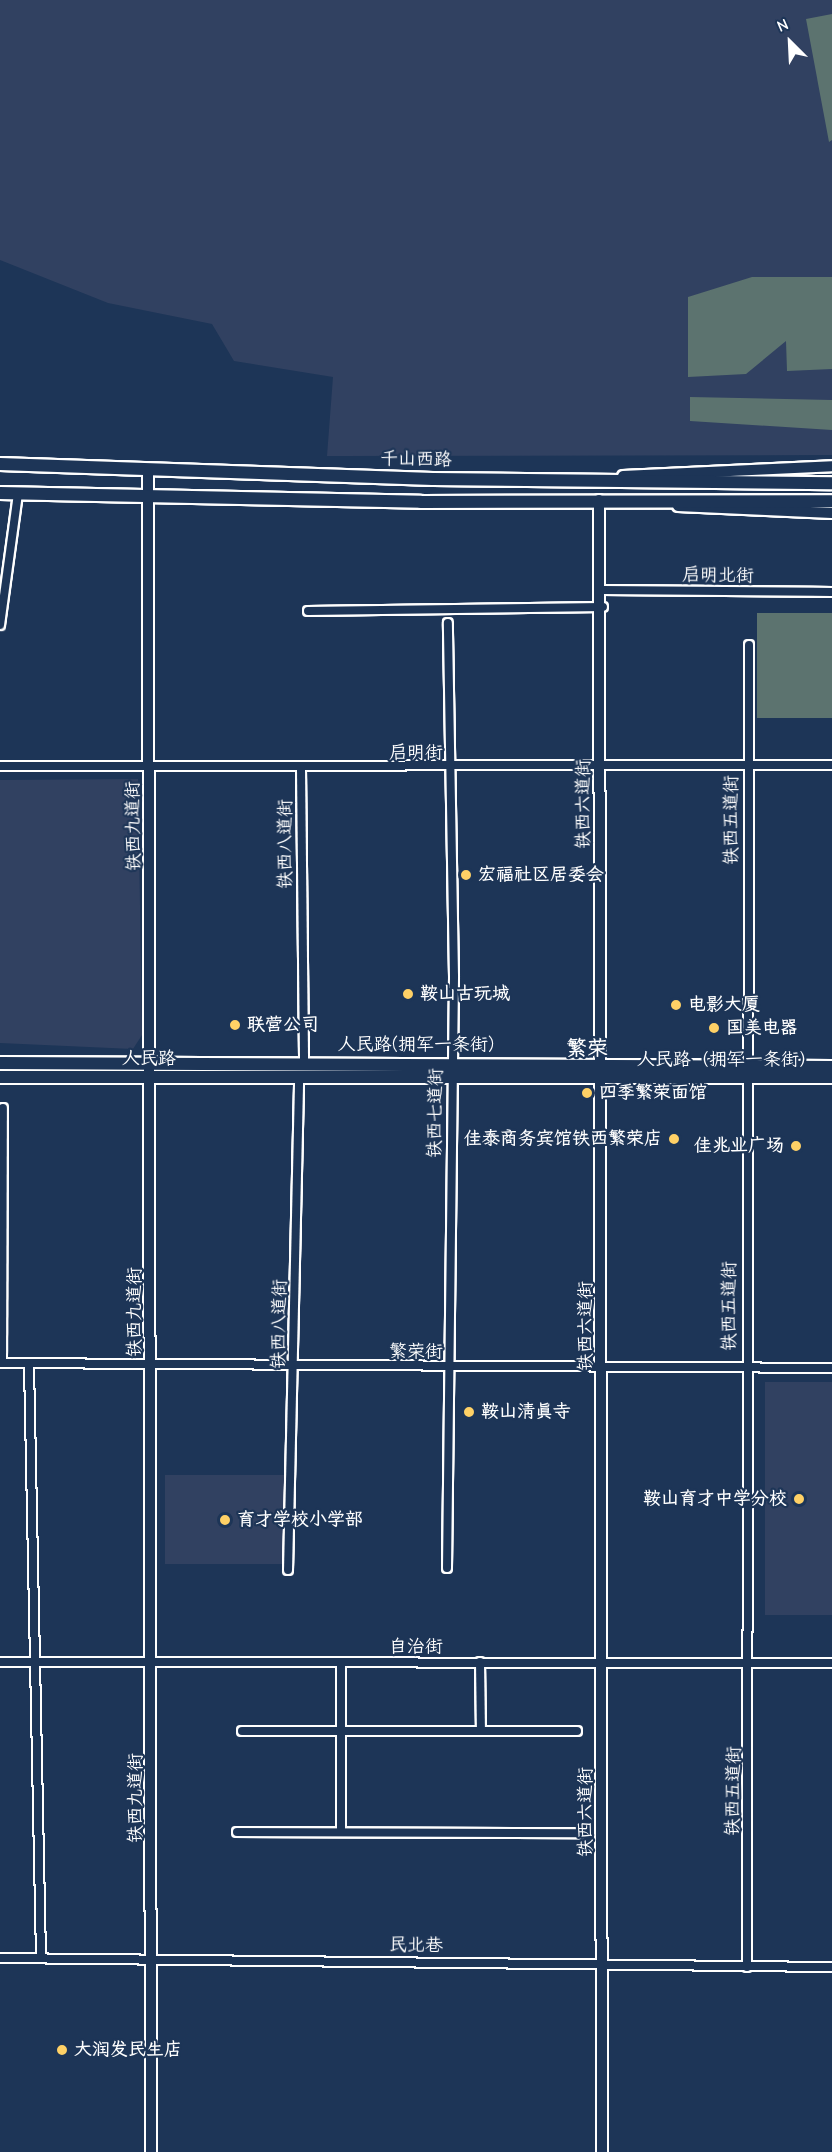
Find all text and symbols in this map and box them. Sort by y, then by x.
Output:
north arrow [760,12,820,72]
text: N [774,15,791,36]
street label: 千山西路 [380,449,452,471]
street label: 启明北街 [682,565,754,587]
street label: 启明街 [389,742,443,764]
street label: 铁西六道街 [573,759,595,849]
street label: 铁西五道街 [721,775,743,865]
street label: 铁西九道街 [122,781,146,871]
street label: 铁西八道街 [275,799,297,889]
place label: 宏福社区居委会 [478,864,604,886]
marker: 宏福社区居委会 [459,868,473,882]
place label: 鞍山古玩城 [420,983,510,1005]
marker: 鞍山古玩城 [401,987,415,1001]
place label: 电影大厦 [688,994,760,1016]
marker: 电影大厦 [669,998,683,1012]
place label: 联营公司 [247,1014,319,1036]
place label: 国美电器 [726,1017,798,1039]
marker: 联营公司 [228,1018,242,1032]
marker: 国美电器 [707,1021,721,1035]
street label: 人民路(拥军一条街) [338,1034,494,1056]
district label: 繁荣 [566,1035,608,1061]
street label: 人民路 [122,1048,176,1070]
street label: 人民路（拥军一条街） [637,1049,817,1071]
street label: 铁西七道街 [424,1068,448,1158]
place label: 四季繁荣面馆 [599,1082,707,1104]
marker: 四季繁荣面馆 [580,1086,594,1100]
place label: 佳泰商务宾馆铁西繁荣店 [464,1128,662,1150]
marker: 佳泰商务宾馆铁西繁荣店 [667,1132,681,1146]
place label: 佳兆业广场 [694,1135,784,1157]
marker: 佳兆业广场 [789,1139,803,1153]
street label: 铁西五道街 [719,1261,741,1351]
street label: 铁西九道街 [124,1267,146,1357]
street label: 铁西八道街 [268,1279,292,1369]
street label: 铁西六道街 [575,1281,597,1371]
street label: 繁荣街 [389,1341,443,1363]
place label: 鞍山清真寺 [481,1401,571,1423]
marker: 鞍山清真寺 [462,1405,476,1419]
place label: 鞍山育才中学分校 [643,1488,787,1510]
marker: 鞍山育才中学分校 [792,1492,806,1506]
place label: 育才学校小学部 [237,1509,363,1531]
marker: 育才学校小学部 [218,1513,232,1527]
street label: 自治街 [389,1636,443,1658]
street label: 铁西五道街 [722,1746,746,1836]
street label: 铁西九道街 [125,1753,147,1843]
street label: 铁西六道街 [575,1767,597,1857]
street label: 民北巷 [389,1935,443,1957]
place label: 大润发民生店 [74,2039,182,2061]
marker: 大润发民生店 [55,2043,69,2057]

